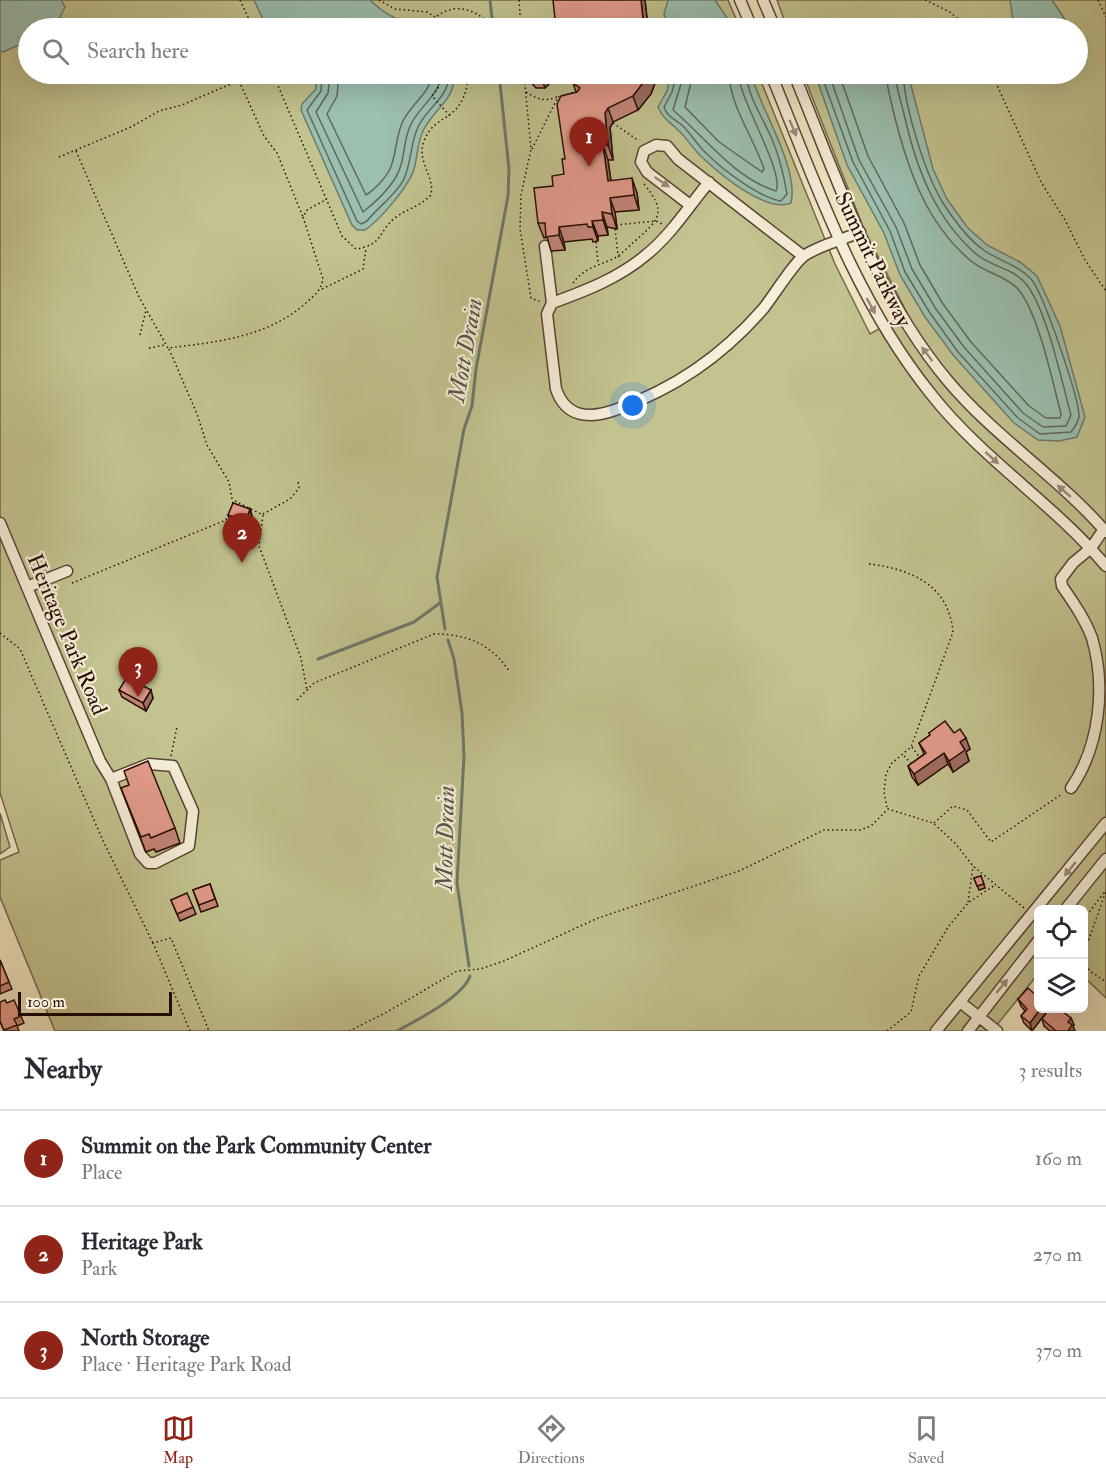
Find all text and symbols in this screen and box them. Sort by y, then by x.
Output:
search box [18,18,1088,84]
icon: search [39,35,72,68]
text: Search here [87,37,189,65]
pin: 1 [570,118,608,167]
one-way arrow [788,119,798,137]
one-way arrow [653,176,669,188]
street label: Summit Parkway [828,187,918,332]
water label: Mott Drain [441,296,490,406]
one-way arrow [866,298,877,314]
one-way arrow [921,346,933,361]
your location [618,391,647,420]
one-way arrow [984,451,999,464]
one-way arrow [1057,485,1072,498]
pin: 2 [222,514,262,563]
street label: Heritage Park Road [21,550,114,719]
pin: 3 [118,648,158,697]
water label: Mott Drain [429,785,462,893]
one-way arrow [1064,861,1077,876]
map controls [1034,905,1088,1013]
button: locate [1034,905,1088,959]
button: layers [1034,959,1088,1013]
one-way arrow [996,978,1008,993]
scale bar [18,989,172,1016]
text: 100 m [27,992,65,1012]
text: Nearby [24,1054,102,1086]
text: 3 results [1019,1058,1082,1083]
text: Summit on the Park Community Center [81,1132,431,1160]
text: 1 [40,1146,47,1171]
text: 160 m [1035,1146,1082,1171]
text: Place [81,1160,122,1185]
text: Heritage Park [81,1228,203,1256]
text: 2 [38,1242,49,1267]
text: 270 m [1033,1242,1082,1267]
text: Park [81,1256,117,1281]
text: North Storage [81,1324,209,1352]
text: 3 [40,1338,47,1363]
text: 370 m [1035,1338,1082,1363]
text: Place · Heritage Park Road [81,1352,292,1377]
tab: Map [162,1412,195,1468]
tab: Directions [518,1412,585,1468]
tab: Saved [908,1412,944,1468]

